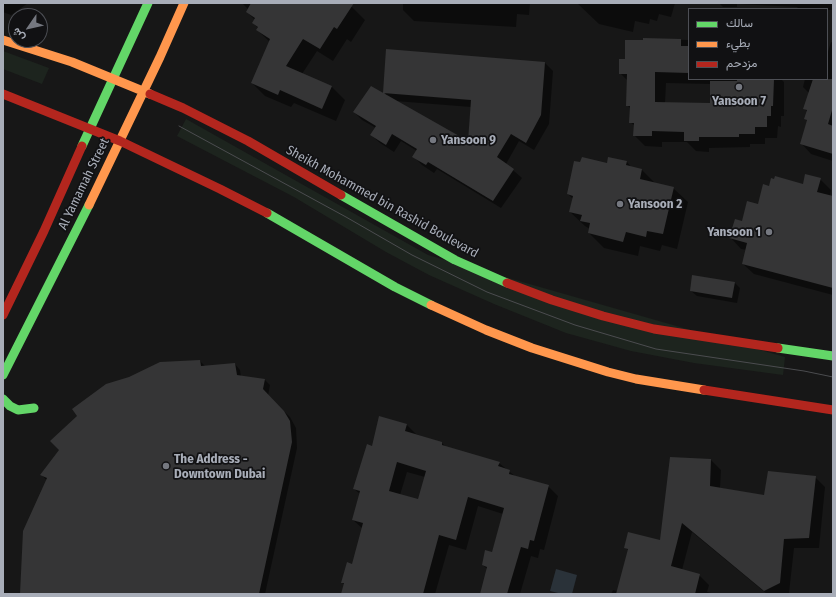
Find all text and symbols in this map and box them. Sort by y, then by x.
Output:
north arrow [8,8,48,48]
legend [688,8,828,80]
text: سالك [726,16,753,30]
text: ش [9,25,28,44]
text: بطيء [726,36,750,50]
text: مزدحم [726,56,757,70]
marker: Yansoon 7 [734,82,744,92]
place label: Yansoon 7 [712,93,766,109]
place label: Yansoon 9 [441,132,496,148]
marker: Yansoon 9 [428,135,438,145]
street label: Al Yamamah Street [55,136,113,232]
street label: Sheikh Mohammed bin Rashid Boulevard [283,142,481,262]
place label: Yansoon 2 [628,196,682,212]
marker: Yansoon 2 [615,199,625,209]
place label: Yansoon 1 [707,224,761,240]
marker: Yansoon 1 [764,227,774,237]
place label: The Address - Downtown Dubai [174,451,265,482]
marker: The Address - Downtown Dubai [161,461,171,471]

